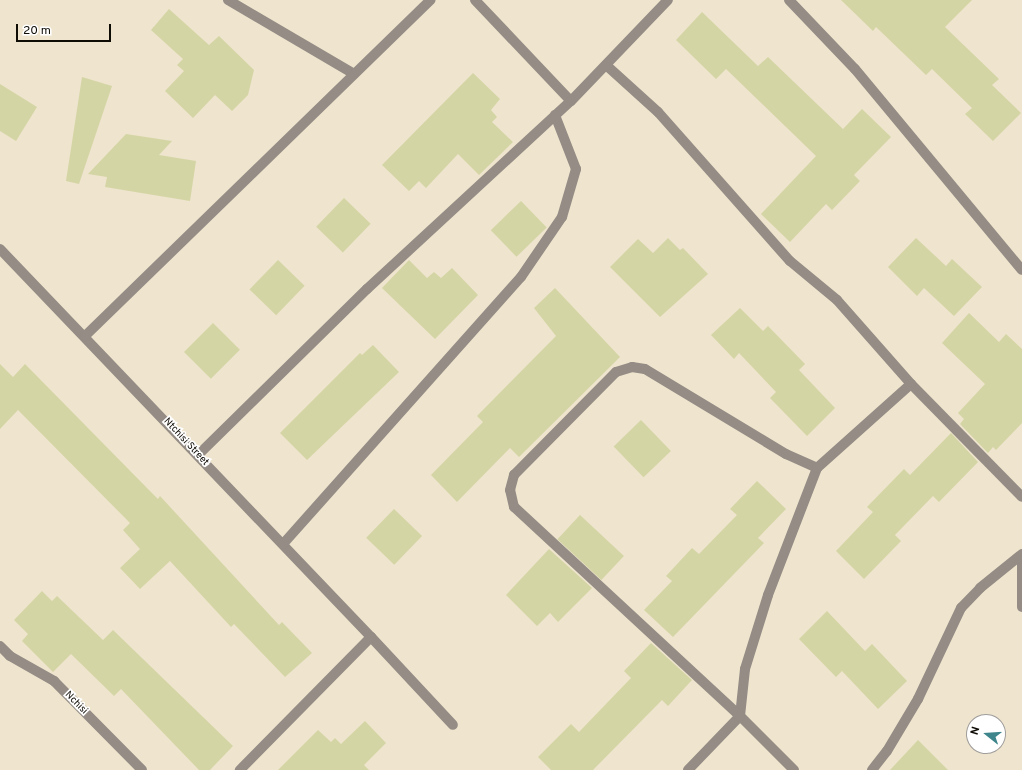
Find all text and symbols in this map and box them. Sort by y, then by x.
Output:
scale bar [18,16,113,42]
text: 20 m [23,23,51,39]
street label: Ntchisi Street [161,416,211,468]
street label: Nchisi [62,689,90,717]
north arrow [966,714,1006,754]
text: N [968,725,983,737]

